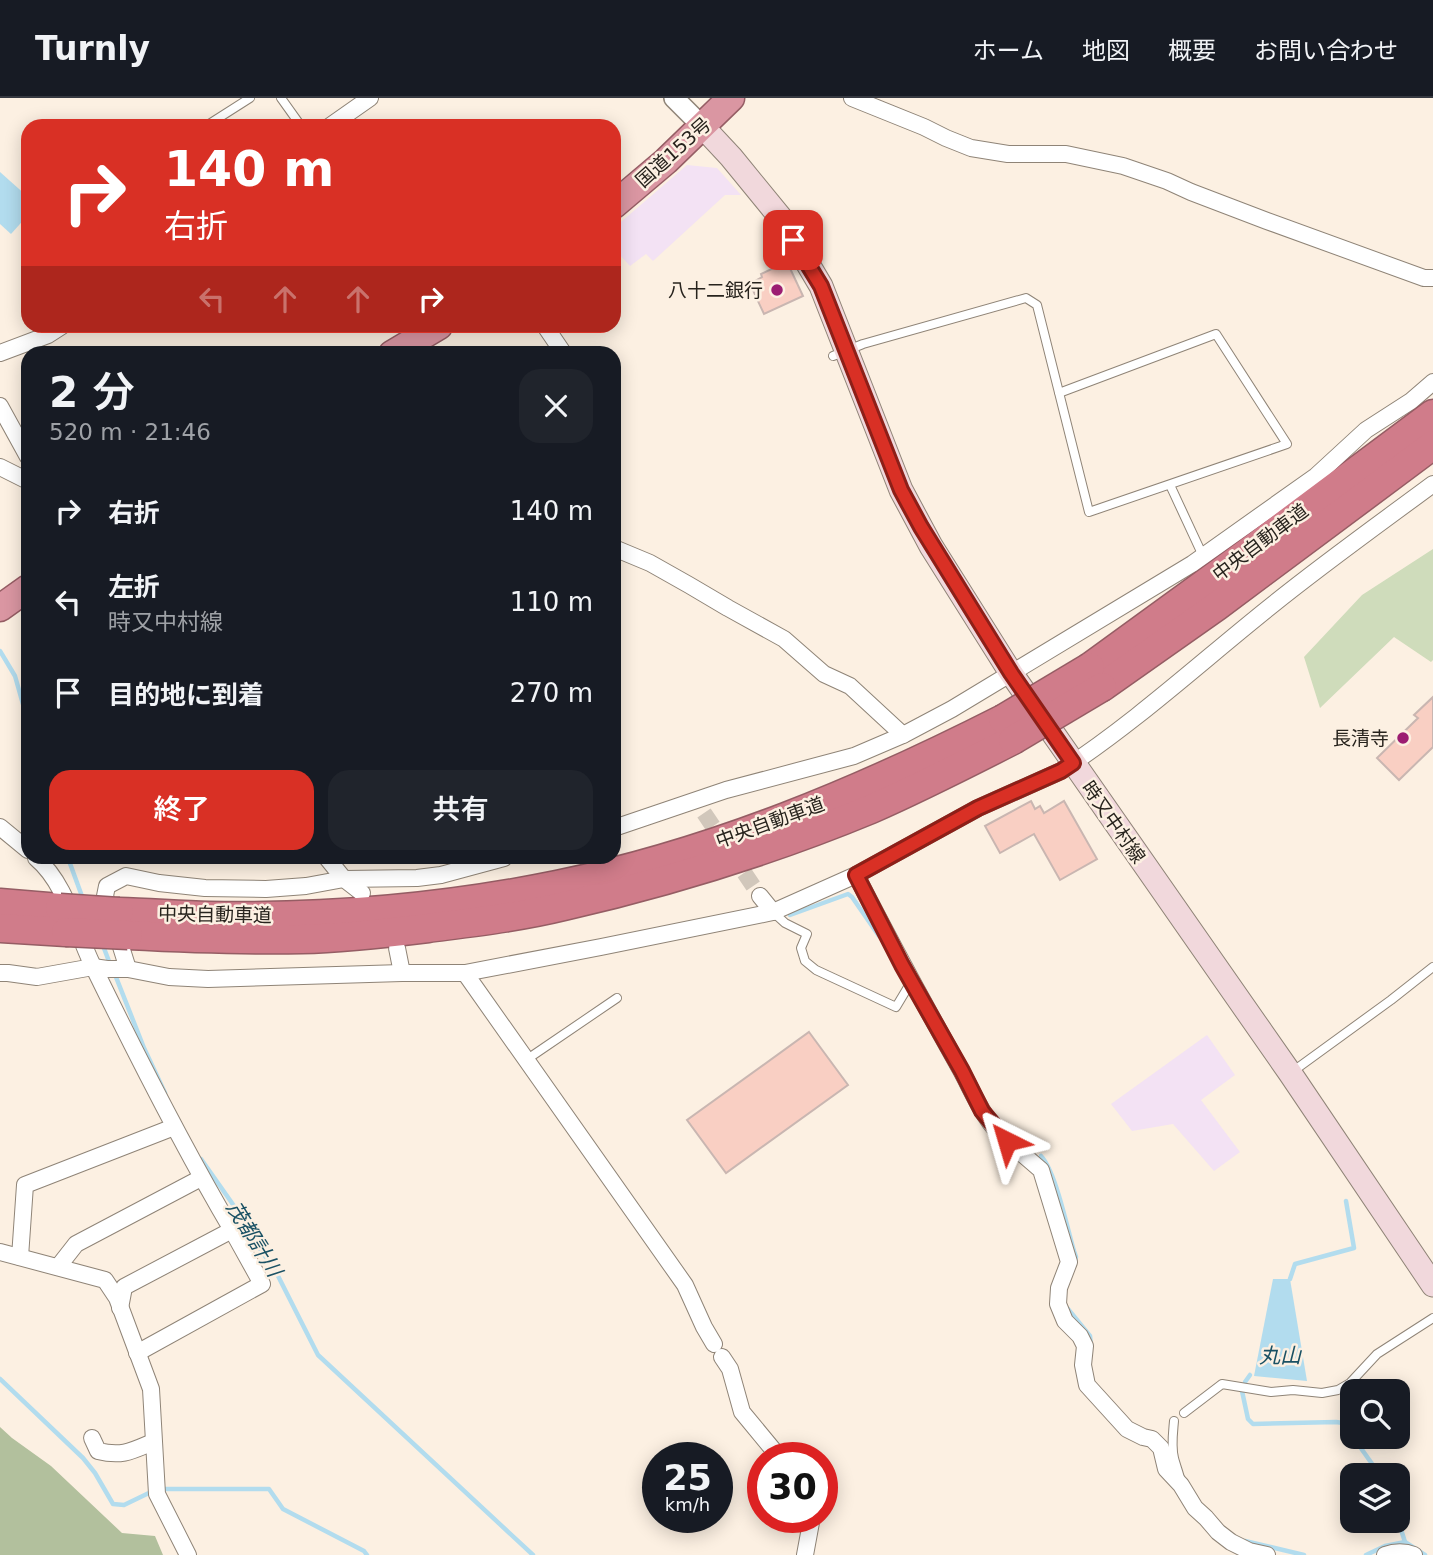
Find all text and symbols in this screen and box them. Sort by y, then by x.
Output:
text: Turnly [35,29,150,68]
text: ホーム [973,37,1044,65]
text: 地図 [1082,37,1130,65]
text: 概要 [1168,37,1216,65]
text: お問い合わせ [1254,37,1398,65]
street label: 国道153号 [631,113,715,191]
text: 140 m [164,141,334,198]
icon: right [49,147,140,238]
text: 右折 [164,207,228,245]
pin [763,210,823,270]
icon: arrive [774,221,812,259]
place label: 八十二銀行 [668,279,763,301]
icon: left [193,280,231,318]
icon: ahead [266,280,304,318]
icon: ahead [339,280,377,318]
icon: right [412,280,450,318]
marker: 八十二銀行 [769,282,785,298]
text: 2 分 [49,368,135,417]
button: close [519,369,593,443]
text: 520 m · 21:46 [49,419,211,445]
icon: right [49,492,87,530]
text: 140 m [510,496,593,526]
text: 右折 [108,498,160,528]
street label: 中央自動車道 [1208,499,1312,585]
text: 左折 [108,572,160,602]
icon: left [49,583,87,621]
text: 110 m [510,587,593,617]
text: 時又中村線 [108,609,223,635]
icon: arrive [49,674,87,712]
text: 270 m [510,678,593,708]
text: 目的地に到着 [108,680,264,710]
place label: 長清寺 [1332,727,1389,749]
marker: 長清寺 [1395,730,1411,746]
button: 終了 [49,770,314,850]
button: 共有 [328,770,593,850]
street label: 時又中村線 [1078,777,1150,867]
street label: 中央自動車道 [713,792,827,852]
street label: 中央自動車道 [158,902,272,926]
position arrow [970,1104,1044,1178]
water label: 茂都計川 [222,1197,287,1283]
water label: 丸山 [1259,1344,1303,1368]
map controls [1340,1379,1410,1533]
button: search [1340,1379,1410,1449]
speed limit sign: 30 [747,1442,838,1533]
text: 25 [663,1458,712,1498]
button: layers [1340,1463,1410,1533]
text: km/h [665,1494,710,1515]

